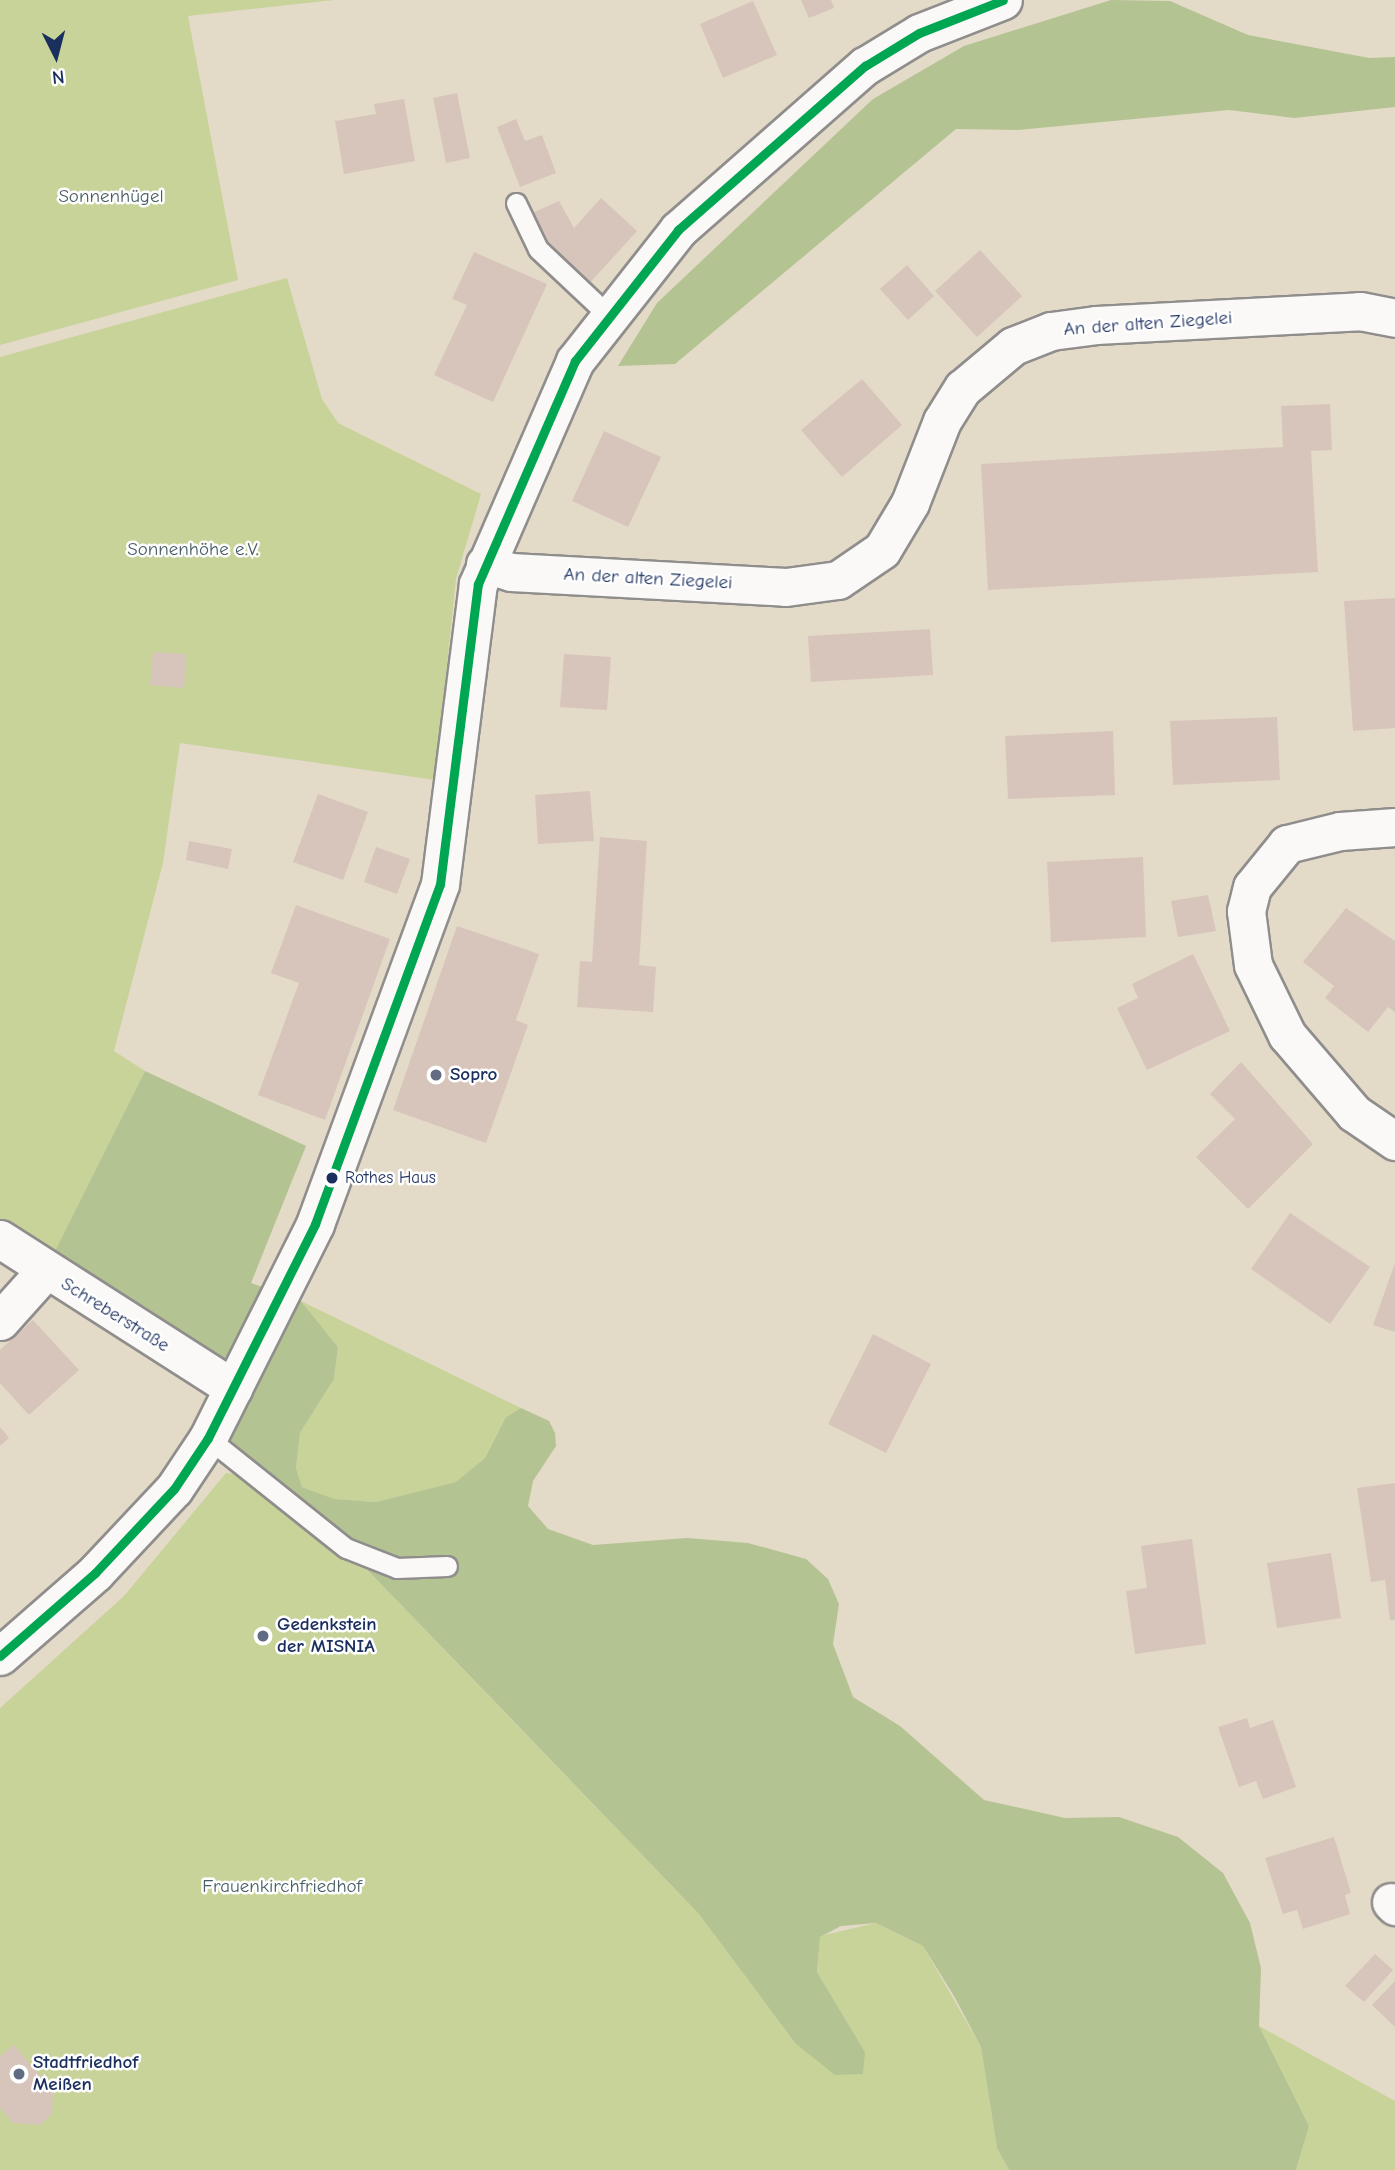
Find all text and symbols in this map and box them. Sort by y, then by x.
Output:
north arrow [21,21,91,91]
text: N [51,65,66,88]
park label: Sonnenhügel [58,186,164,208]
street label: An der alten Ziegelei [1063,307,1233,341]
park label: Sonnenhöhe e.V. [127,539,259,561]
street label: An der alten Ziegelei [563,563,733,595]
place label: Sopro [450,1064,497,1086]
marker: Sopro [428,1067,444,1083]
place label: Rothes Haus [345,1168,436,1188]
marker: Rothes Haus [325,1171,339,1185]
street label: Schreberstraße [57,1273,173,1357]
place label: Gedenkstein der MISNIA [277,1614,377,1658]
marker: Gedenkstein der MISNIA [255,1628,271,1644]
park label: Frauenkirchfriedhof [202,1876,362,1898]
place label: Stadtfriedhof Meißen [33,2052,138,2096]
marker: Stadtfriedhof Meißen [11,2066,27,2082]

